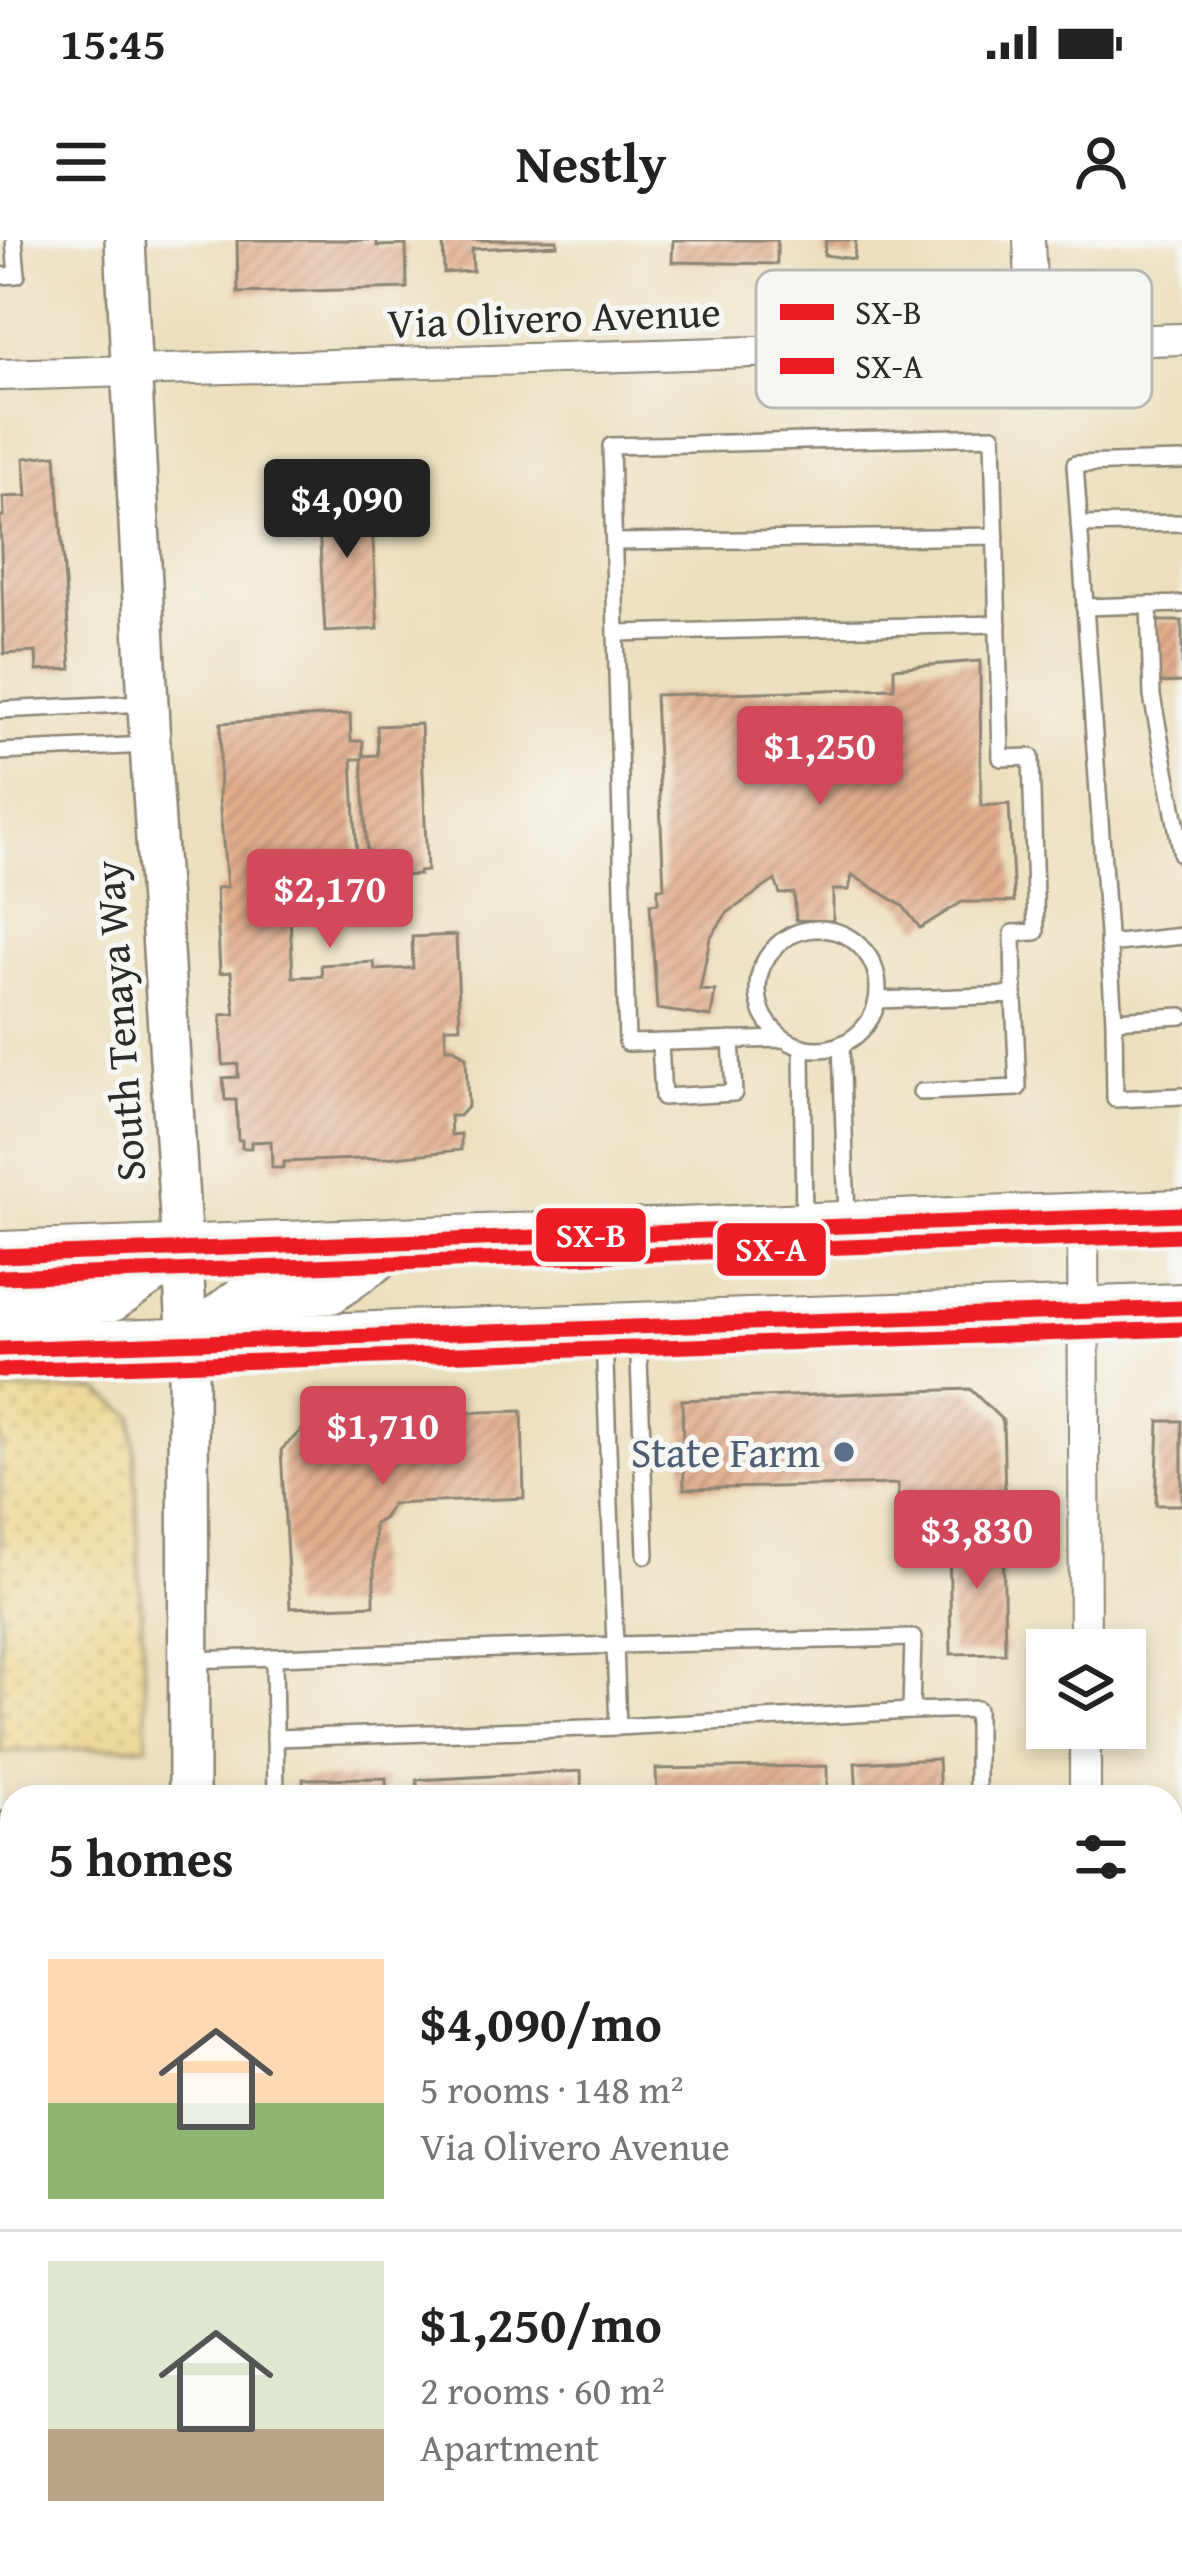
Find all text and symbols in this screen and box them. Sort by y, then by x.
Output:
text: 15:45 [60,10,166,75]
text: Nestly [516,123,666,202]
icon: menu [48,129,114,195]
icon: person [1068,129,1134,195]
legend [756,270,1152,408]
street label: Via Olivero Avenue [386,280,722,353]
text: SX-B [855,288,922,336]
text: SX-A [855,342,923,390]
pin: $4,090 [249,459,445,561]
text: $4,090 [291,469,403,526]
pin: $1,250 [722,706,918,808]
text: $1,250 [764,716,876,773]
pin: $2,170 [232,849,428,951]
street label: South Tenaya Way [77,858,160,1184]
text: $2,170 [274,859,386,916]
line badge: SX-B [534,1206,648,1264]
text: SX-B [556,1211,626,1259]
line badge: SX-A [715,1221,828,1278]
text: SX-A [735,1225,807,1273]
pin: $1,710 [285,1386,481,1488]
text: $1,710 [327,1396,439,1453]
place label: State Farm [631,1421,820,1482]
marker: State Farm [831,1439,857,1465]
pin: $3,830 [879,1490,1075,1592]
text: $3,830 [921,1500,1033,1557]
map controls [1026,1629,1146,1749]
button: layers [1026,1629,1146,1749]
text: 5 homes [48,1820,234,1895]
icon: filters [1068,1824,1134,1890]
text: $4,090/mo [420,1985,662,2060]
icon: home [144,2007,288,2151]
text: 5 rooms · 148 m² [420,2060,684,2117]
text: Via Olivero Avenue [420,2117,730,2174]
text: $1,250/mo [420,2286,662,2361]
icon: home [144,2309,288,2453]
text: 2 rooms · 60 m² [420,2361,665,2418]
text: Apartment [420,2418,599,2475]

